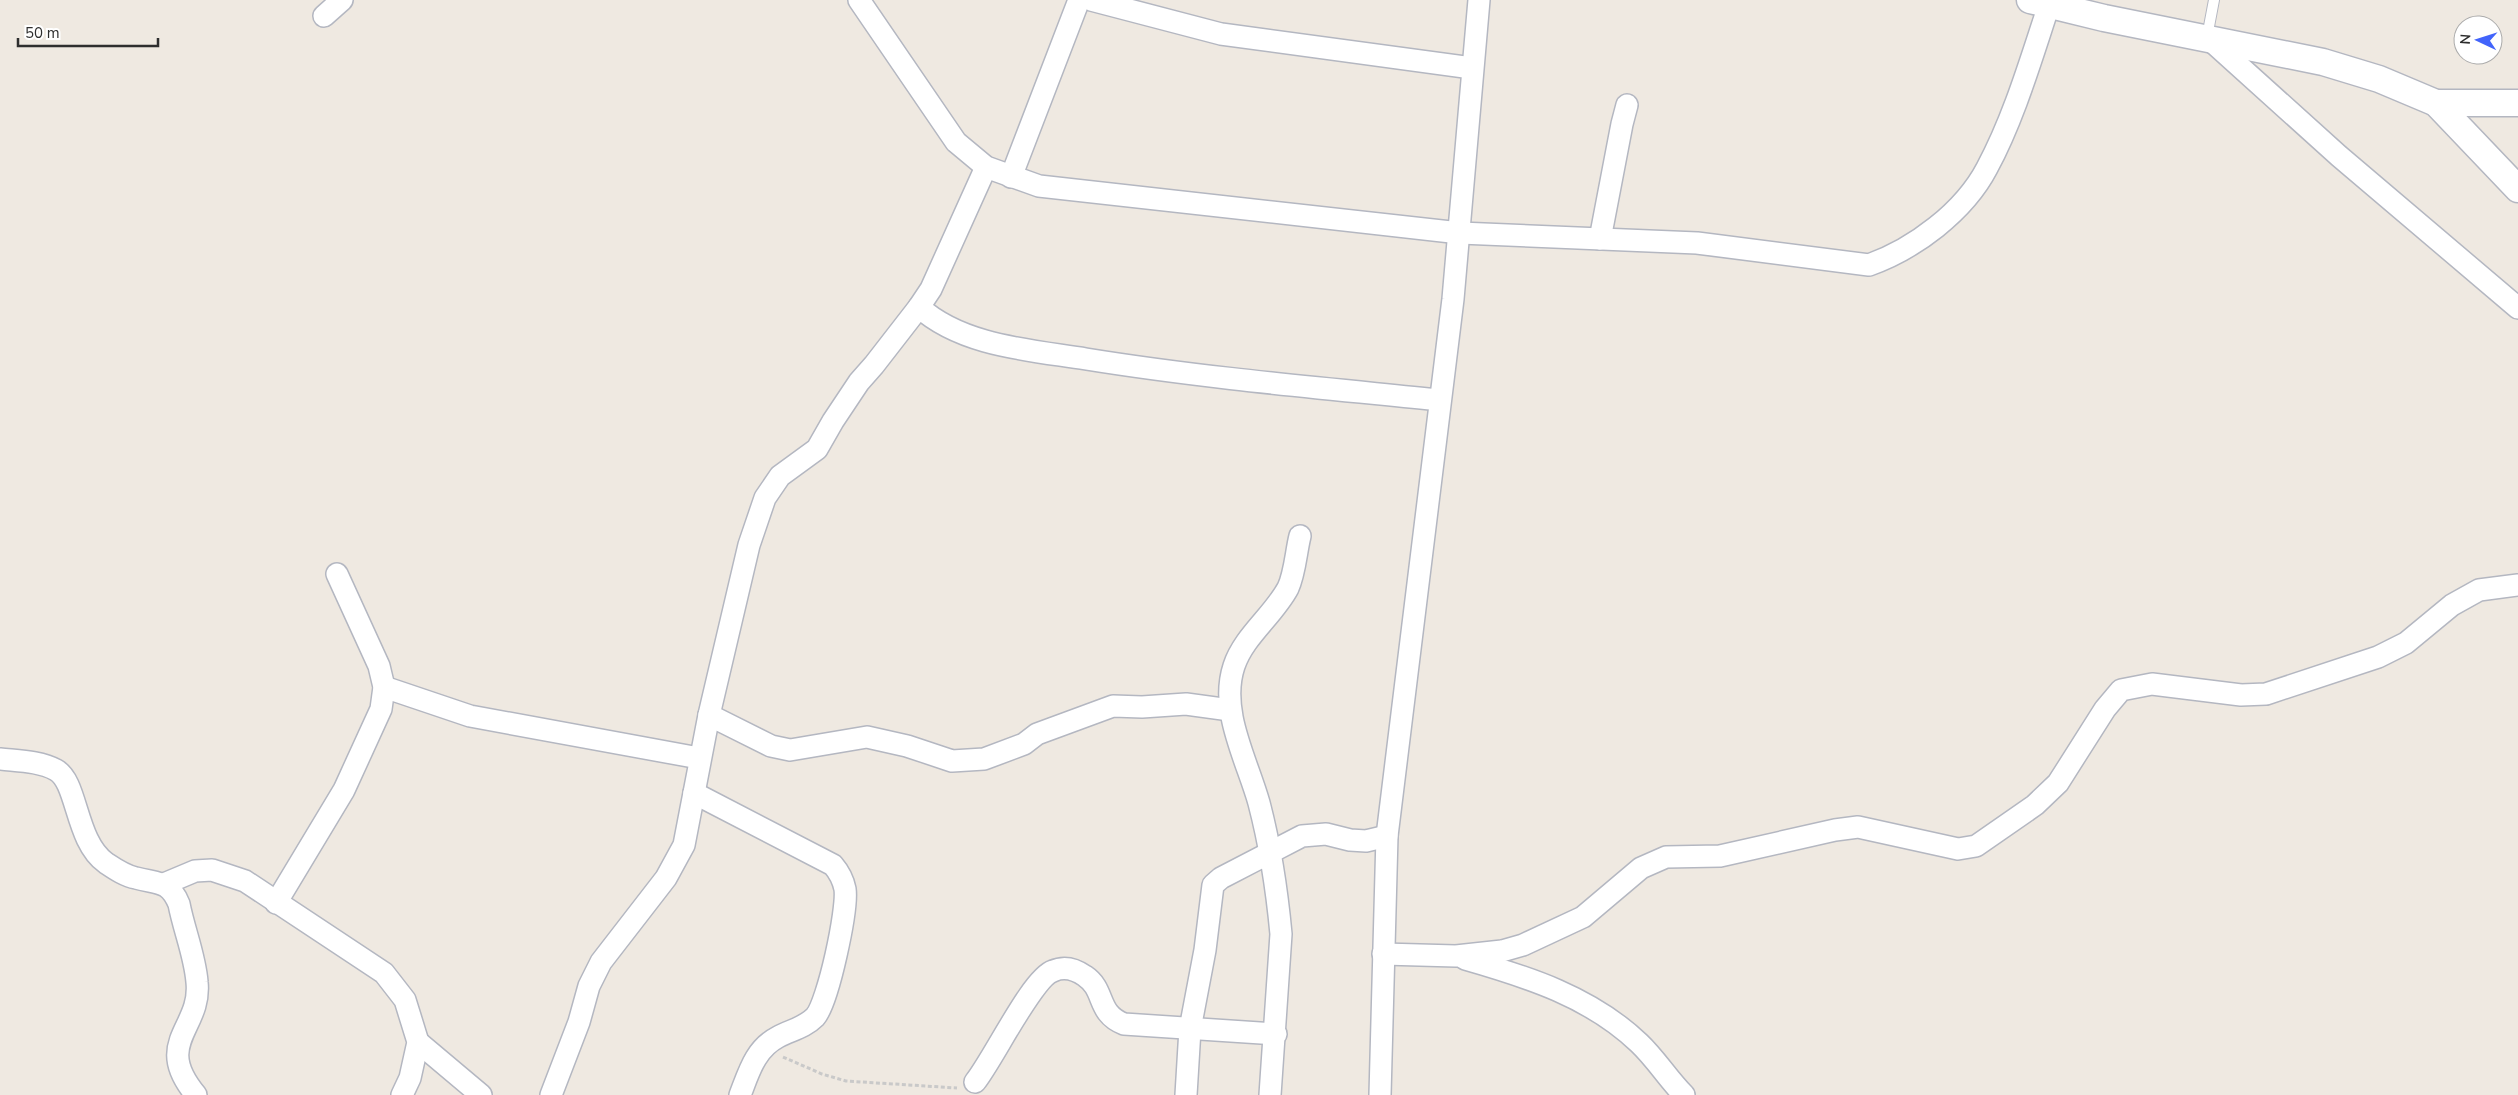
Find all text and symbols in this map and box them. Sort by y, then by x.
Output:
scale bar [18,15,158,47]
north arrow [2453,15,2503,65]
text: 50 m [25,23,60,43]
text: N [2456,33,2475,45]

